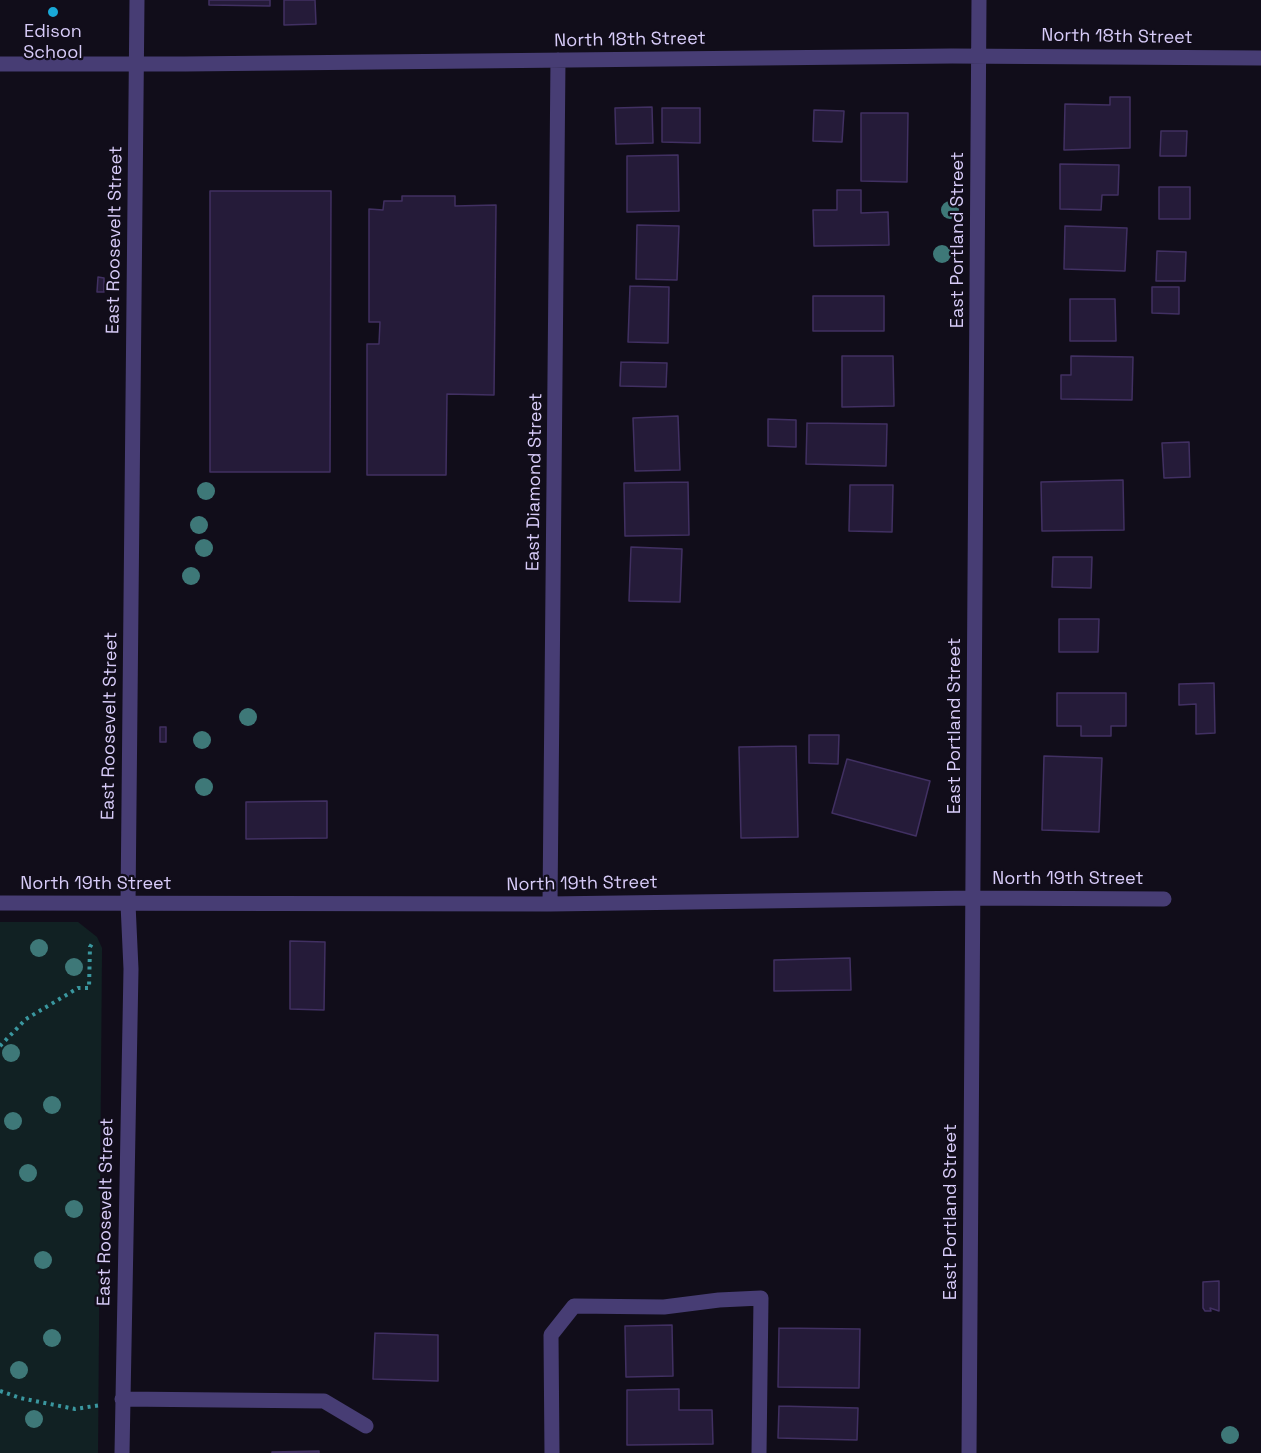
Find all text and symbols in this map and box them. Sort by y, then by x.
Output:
marker: Edison School [46,5,60,19]
place label: Edison School [23,21,83,63]
street label: North 18th Street [1041,25,1193,49]
street label: North 18th Street [554,28,706,52]
street label: East Roosevelt Street [103,146,127,334]
street label: East Portland Street [947,152,969,328]
street label: East Diamond Street [523,393,547,571]
street label: East Roosevelt Street [98,632,122,820]
street label: East Portland Street [944,638,966,814]
street label: North 19th Street [992,868,1144,890]
street label: North 19th Street [506,872,658,896]
street label: North 19th Street [20,873,172,895]
street label: East Roosevelt Street [94,1118,118,1306]
street label: East Portland Street [940,1124,962,1300]

